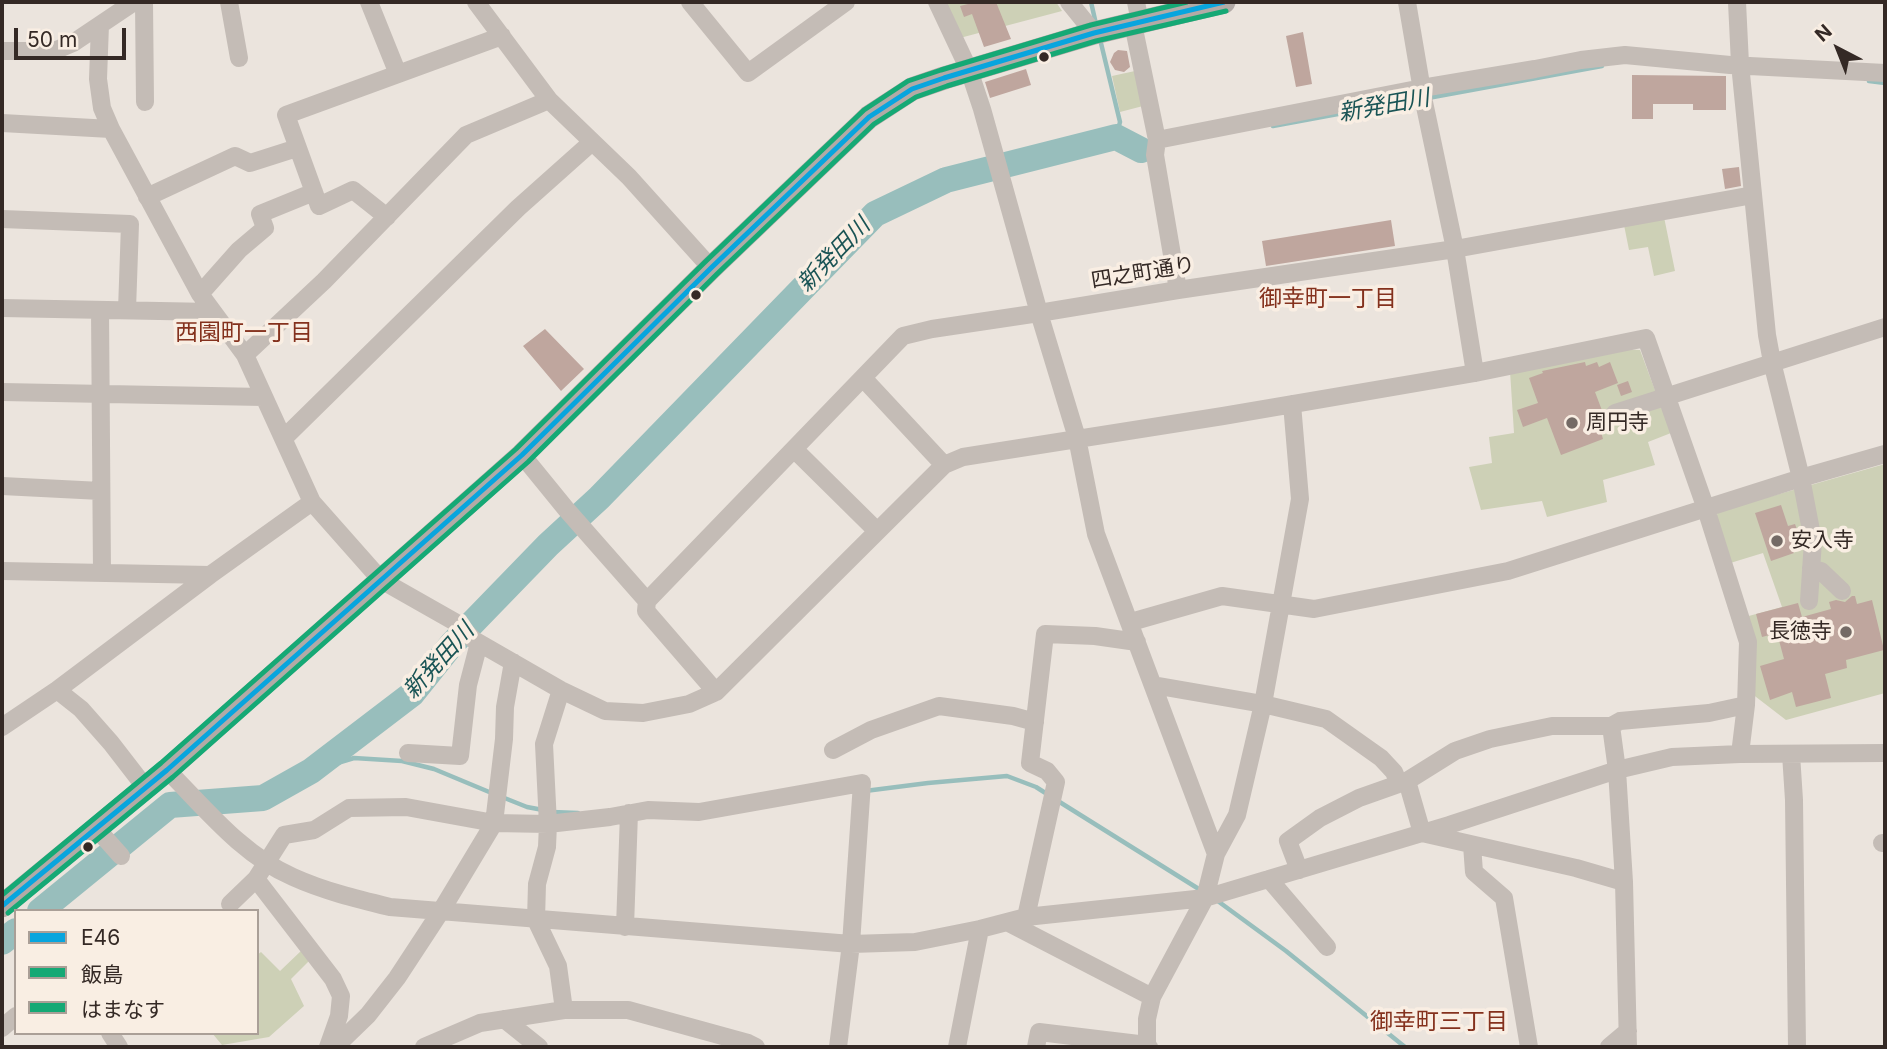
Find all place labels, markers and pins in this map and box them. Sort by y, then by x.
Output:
unlabelled marker [1037,50,1051,64]
unlabelled marker [689,288,703,302]
place label: 周円寺 [1586,410,1649,436]
marker: 周円寺 [1564,415,1580,431]
place label: 安入寺 [1791,528,1854,554]
marker: 安入寺 [1769,533,1785,549]
place label: 長徳寺 [1769,619,1832,645]
marker: 長徳寺 [1838,624,1854,640]
unlabelled marker [81,840,95,854]

